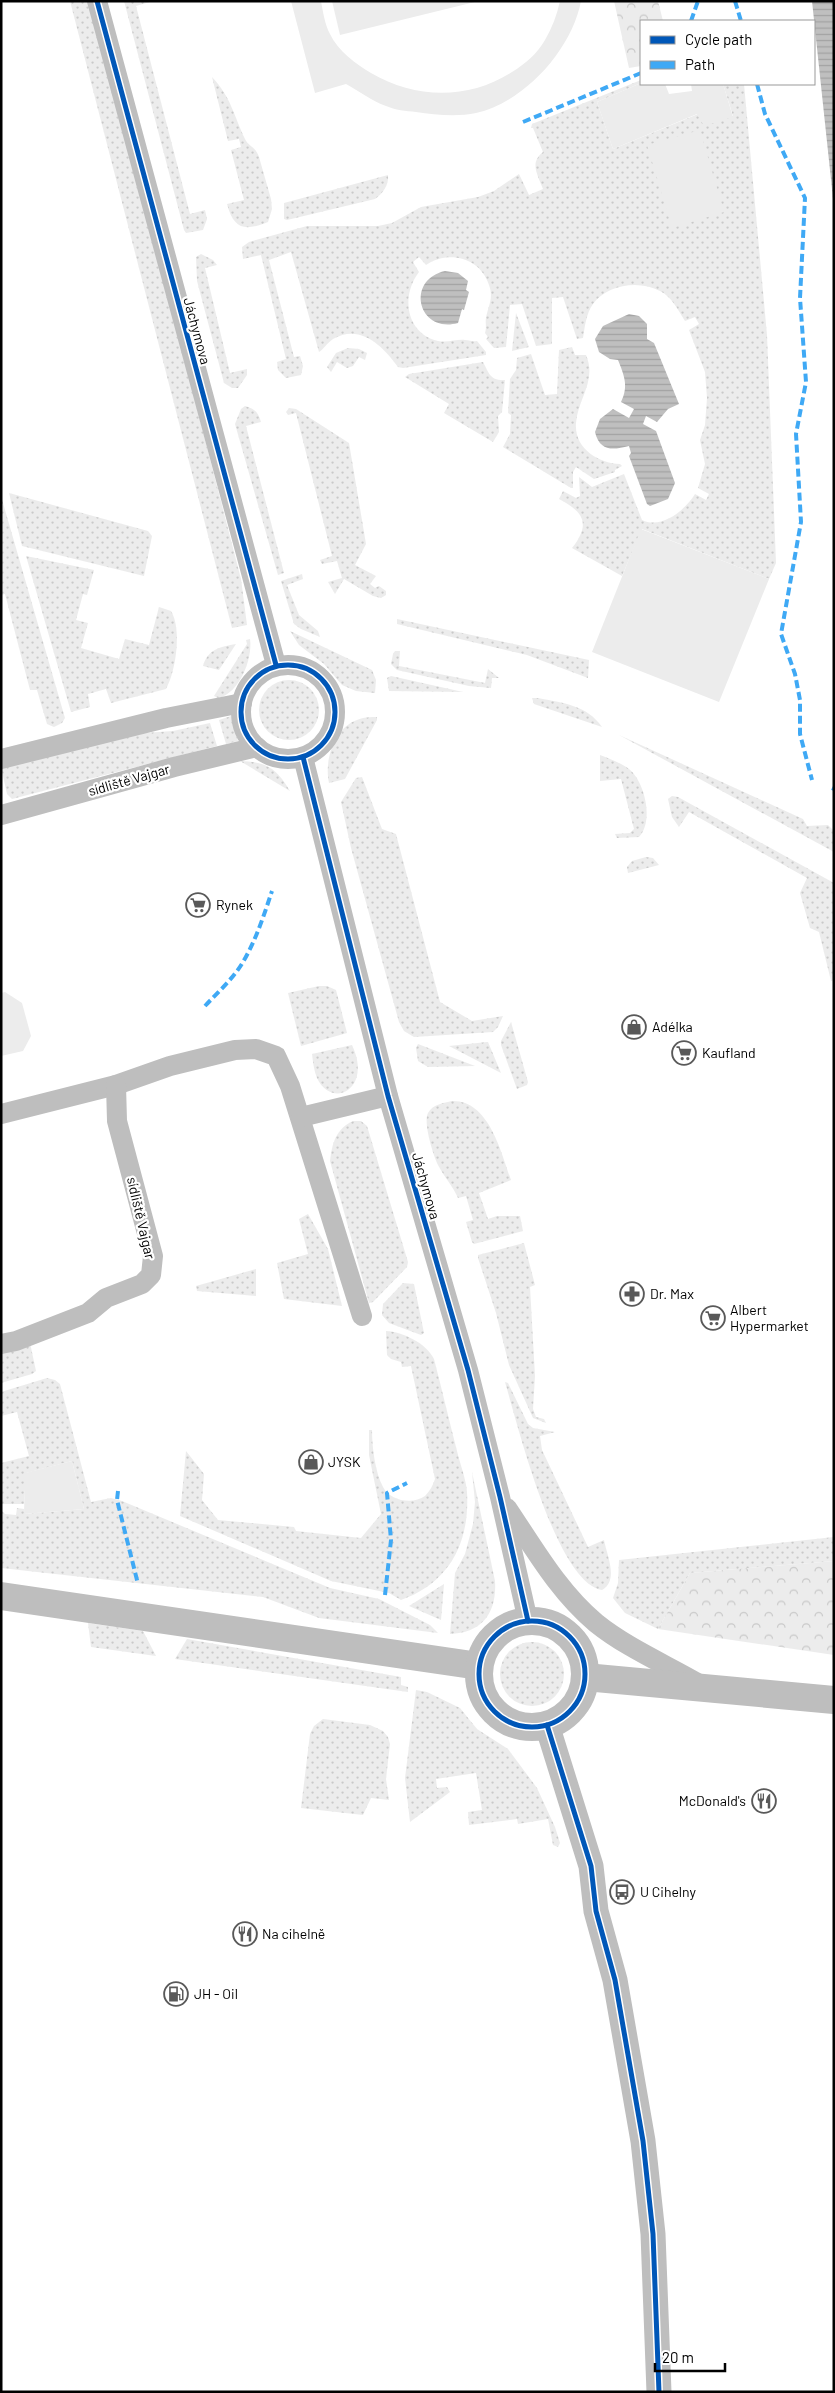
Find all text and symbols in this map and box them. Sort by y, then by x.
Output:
legend [640,20,815,85]
text: Cycle path [685,30,752,48]
text: Path [685,55,715,73]
street label: Jáchymova [180,295,215,366]
street label: sídliště Vajgar [86,760,172,799]
supermarket icon: Rynek [185,892,211,918]
place label: Rynek [216,896,253,913]
shop icon: Adélka [621,1014,647,1040]
place label: Adélka [652,1018,693,1035]
supermarket icon: Kaufland [671,1040,697,1066]
place label: Kaufland [702,1044,756,1061]
street label: Jáchymova [409,1150,444,1221]
street label: sídliště Vajgar [124,1175,159,1261]
pharmacy icon: Dr. Max [619,1281,645,1307]
place label: Dr. Max [650,1285,694,1302]
place label: Albert Hypermarket [730,1301,809,1334]
supermarket icon: Albert Hypermarket [700,1305,726,1331]
shop icon: JYSK [298,1449,324,1475]
place label: JYSK [328,1453,361,1470]
restaurant icon: McDonald's [751,1788,777,1814]
place label: McDonald's [679,1792,746,1809]
bus stop icon: U Cihelny [609,1879,635,1905]
place label: U Cihelny [640,1883,696,1900]
restaurant icon: Na cihelně [232,1921,258,1947]
place label: Na cihelně [262,1925,325,1942]
fuel station icon: JH - Oil [163,1981,189,2007]
place label: JH - Oil [194,1985,238,2002]
scale bar [655,2340,725,2372]
text: 20 m [662,2348,694,2366]

